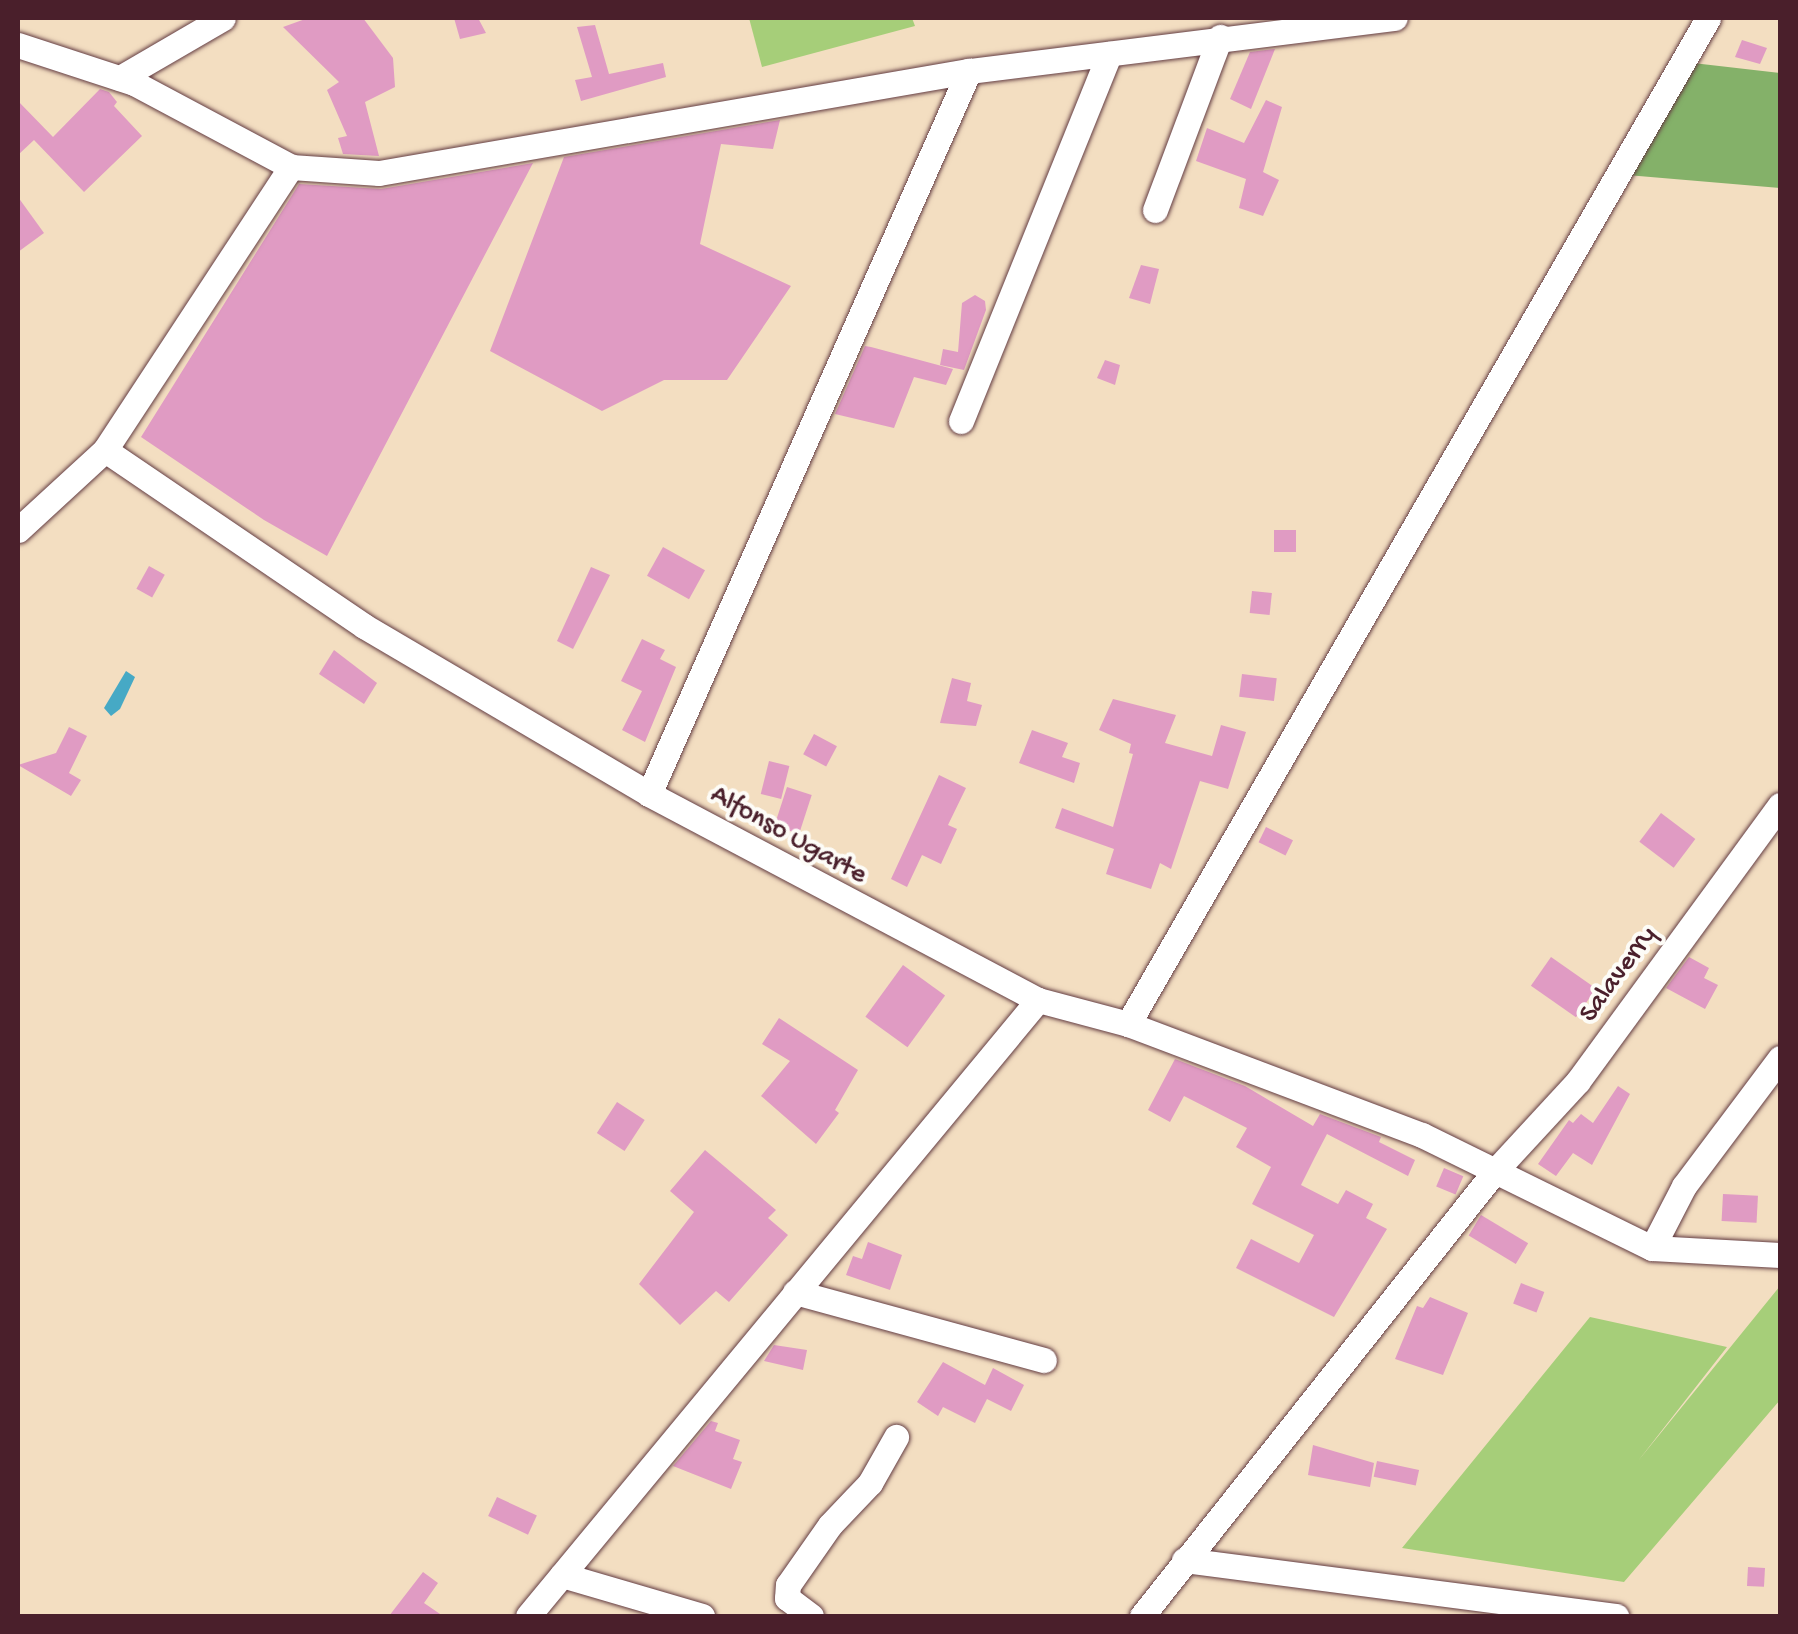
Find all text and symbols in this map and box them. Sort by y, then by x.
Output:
street label: Alfonso Ugarte [704,779,872,893]
street label: Salaverry [1573,920,1665,1030]

